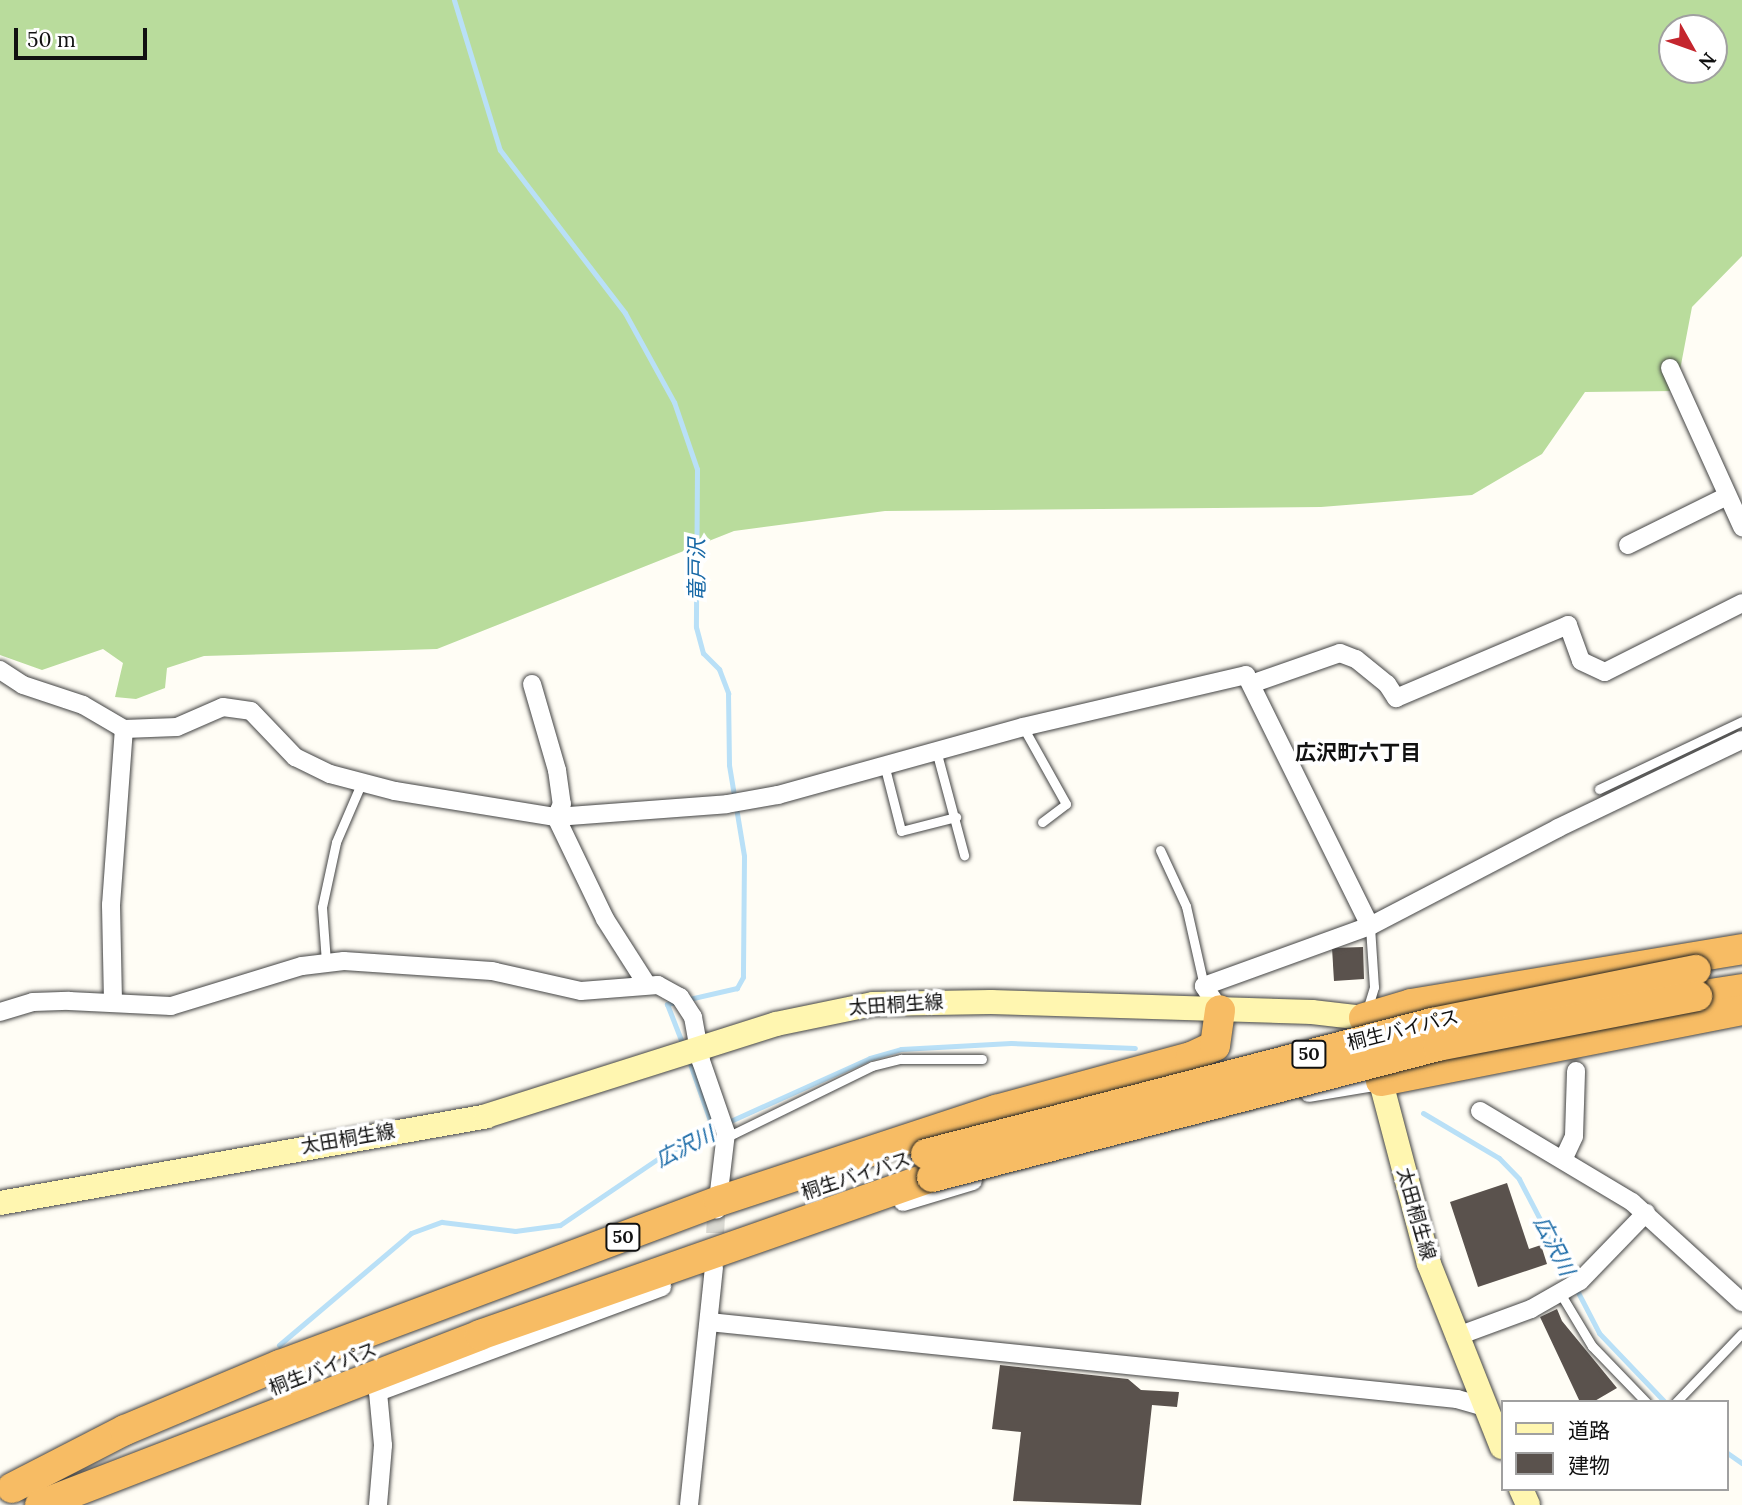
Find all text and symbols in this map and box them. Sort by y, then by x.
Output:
scale bar [18,14,150,58]
north arrow [1658,14,1728,84]
text: 50 m [27,26,76,53]
text: N [1694,48,1721,75]
water label: 竜戸沢 [684,539,710,601]
district label: 広沢町六丁目 [1295,740,1421,766]
street label: 太田桐生線 [848,990,944,1020]
street label: 桐生バイパス [1345,1005,1461,1055]
road number: 50 [1290,1040,1328,1069]
street label: 太田桐生線 [299,1120,397,1158]
water label: 広沢川 [651,1121,719,1173]
street label: 桐生バイパス [798,1148,914,1204]
street label: 太田桐生線 [1392,1165,1440,1263]
water label: 広沢川 [1528,1212,1580,1280]
road number: 50 [604,1222,642,1252]
street label: 桐生バイパス [266,1338,380,1400]
legend [1500,1400,1728,1491]
text: 道路 [1568,1417,1610,1444]
text: 建物 [1568,1452,1610,1479]

